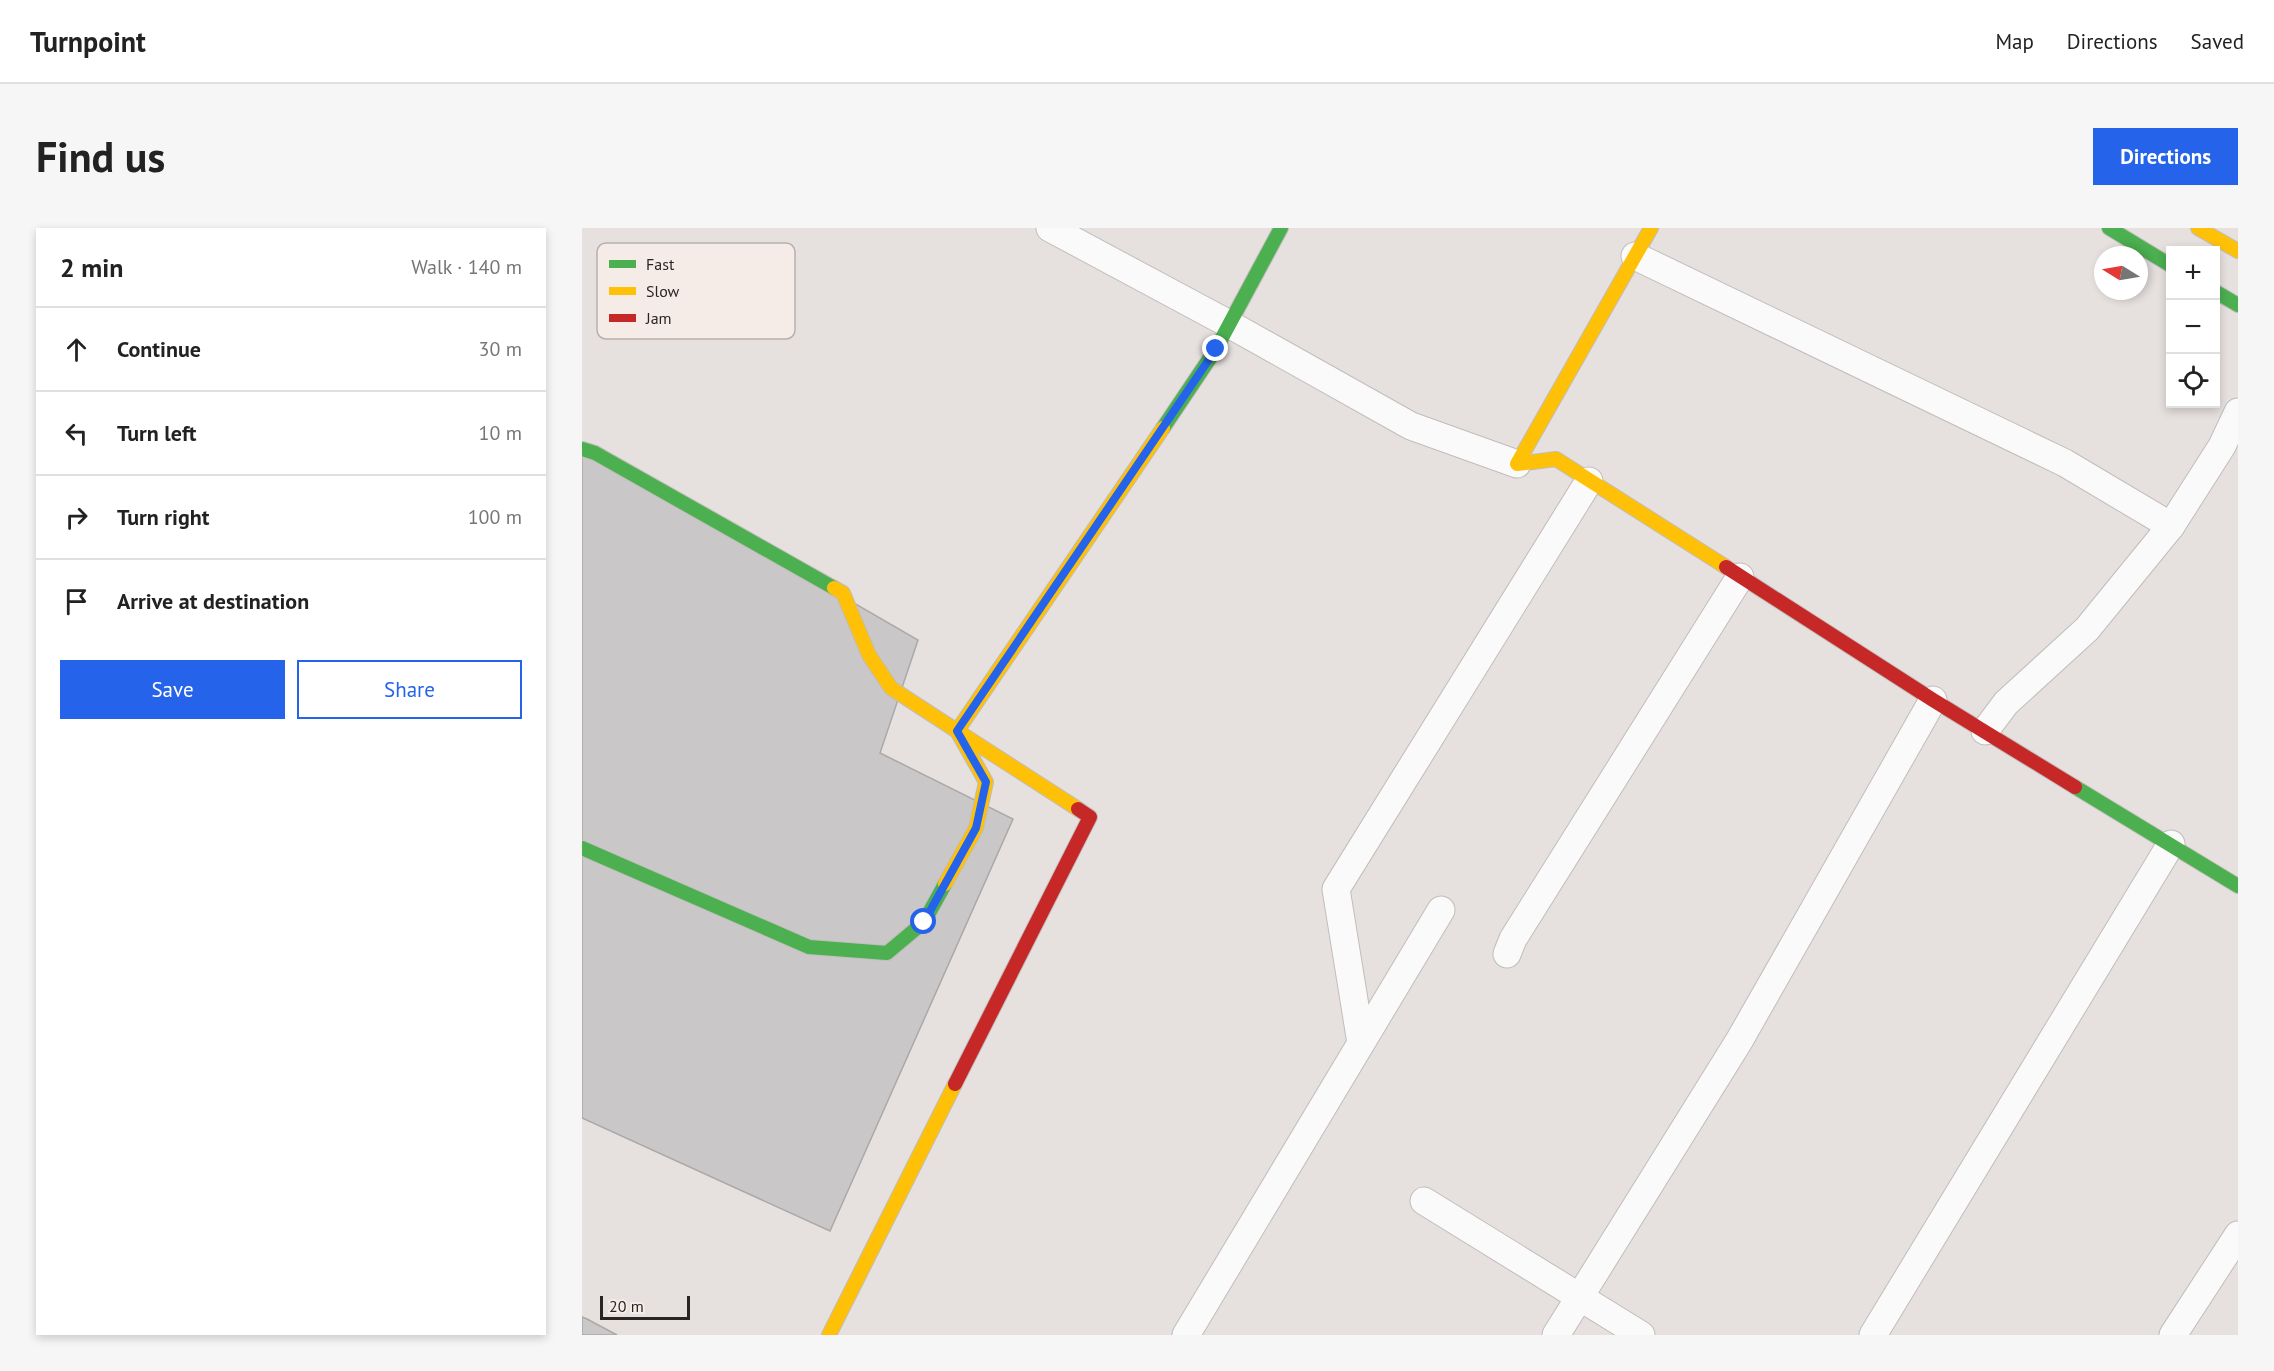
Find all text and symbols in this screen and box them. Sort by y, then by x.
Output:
text: Turnpoint [30,23,146,60]
text: Map [1995,28,2034,55]
text: Directions [2067,28,2158,55]
text: Saved [2191,28,2244,55]
button: Directions [2093,128,2238,185]
text: Find us [36,129,165,184]
legend [597,243,795,339]
north arrow [2094,246,2148,300]
map controls [2166,246,2220,408]
button: + [2166,246,2220,300]
text: 2 min [60,251,123,284]
text: Walk · 140 m [411,254,522,280]
text: Fast [646,254,675,274]
text: Slow [646,281,680,301]
button: − [2166,300,2220,354]
text: Jam [645,308,672,328]
icon: ahead [60,333,93,366]
text: Continue [117,335,201,363]
route end [1202,335,1228,361]
text: 30 m [479,336,522,362]
button: locate [2166,354,2220,408]
icon: left [60,417,93,450]
text: Turn left [117,419,197,447]
text: 10 m [479,420,522,446]
icon: right [60,501,93,534]
text: Turn right [117,503,209,531]
text: 100 m [468,504,522,530]
icon: arrive [60,585,93,618]
text: Arrive at destination [117,587,309,615]
button: Save [60,660,285,719]
button: Share [297,660,522,719]
route start [910,908,936,934]
scale bar [600,1293,690,1320]
text: 20 m [609,1296,644,1316]

